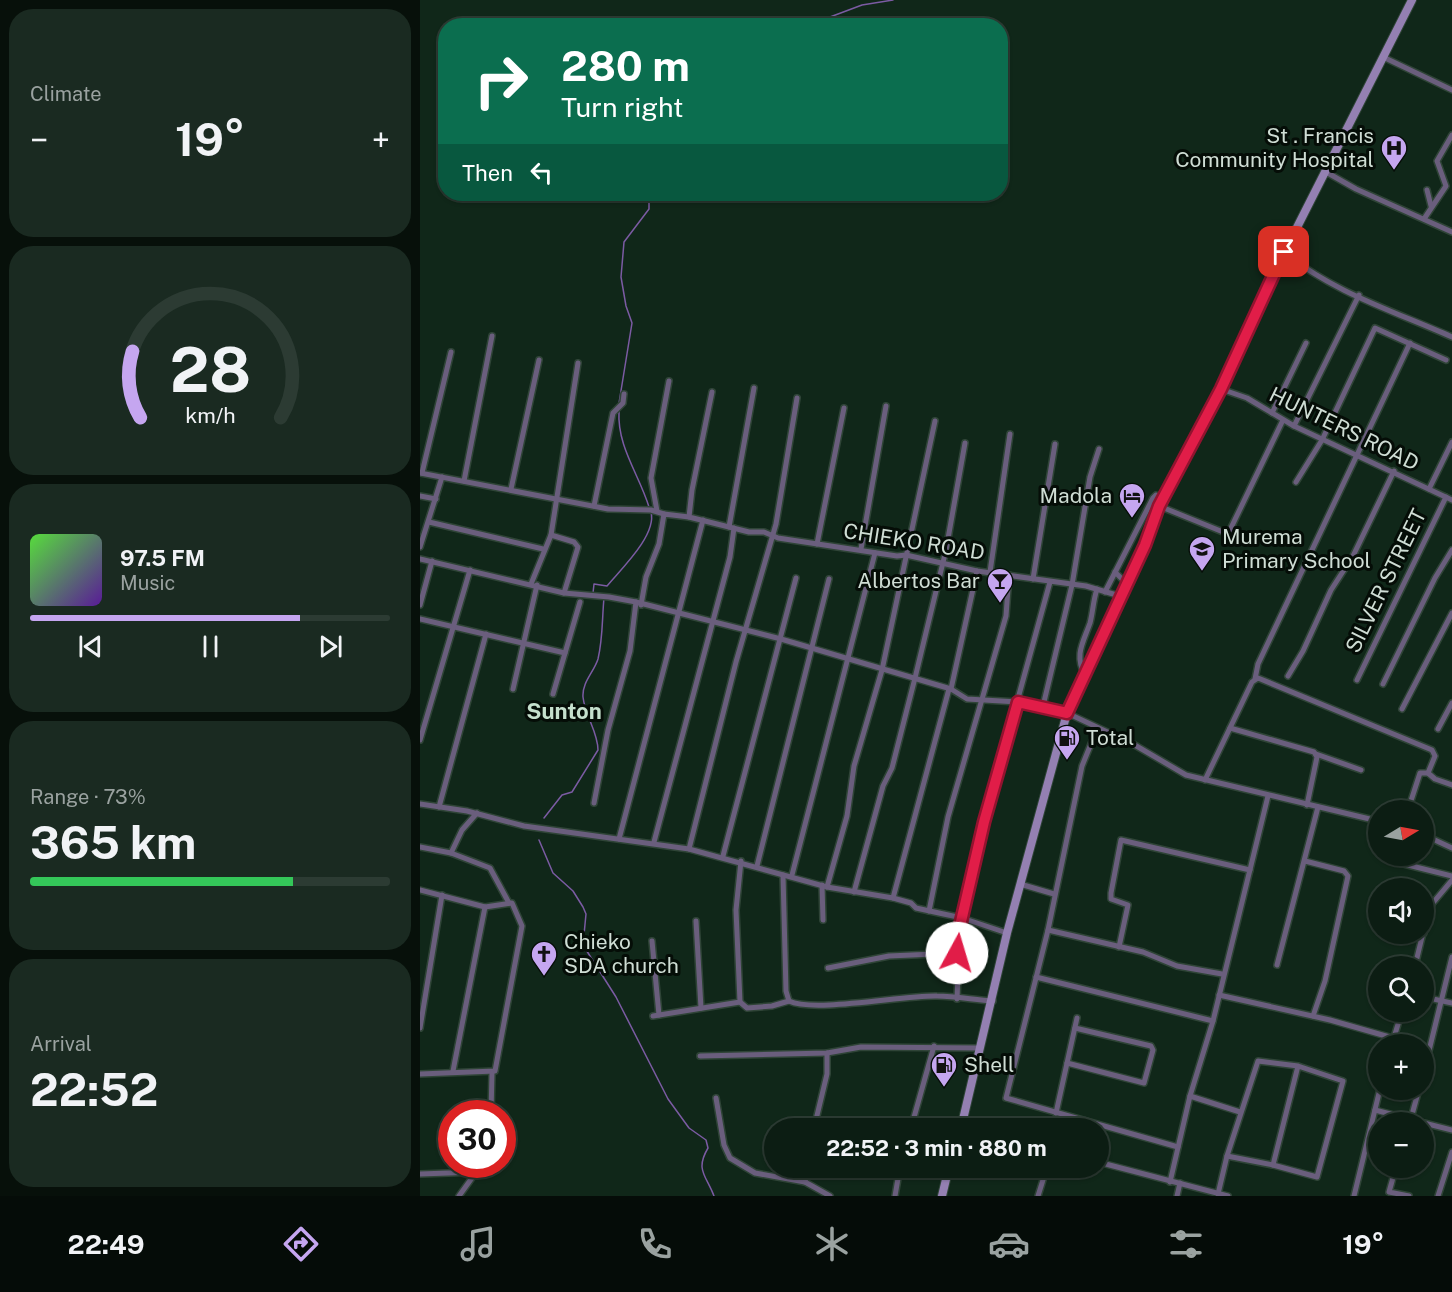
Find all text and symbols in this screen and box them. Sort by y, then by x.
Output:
text: 280 m [561,41,690,90]
icon: right [462,42,540,120]
text: Climate [30,82,102,106]
text: Turn right [561,91,684,123]
text: 19° [175,113,245,166]
text: − [30,121,48,159]
text: + [372,121,390,159]
place label: St . Francis Community Hospital [1175,123,1374,172]
hospital icon: St . Francis Community Hospital [1379,133,1409,171]
icon: left [525,156,558,189]
text: Then [462,160,513,186]
pin [1258,226,1309,277]
icon: arrive [1267,235,1300,268]
text: 28 [169,333,251,406]
street label: HUNTERS ROAD [1265,382,1423,476]
text: km/h [185,403,235,428]
hotel icon: Madola [1117,481,1147,519]
place label: Madola [1040,483,1112,508]
street label: SILVER STREET [1340,505,1431,657]
street label: CHIEKO ROAD [842,518,986,565]
place label: Murema Primary School [1222,524,1371,573]
school or university icon: Murema Primary School [1187,534,1217,572]
text: 97.5 FM [120,545,205,571]
bar icon: Albertos Bar [985,566,1015,604]
place label: Albertos Bar [857,568,980,593]
text: Music [120,571,175,595]
icon: previous [74,630,107,663]
icon: pause [194,630,227,663]
icon: next [314,630,347,663]
district label: Sunton [526,698,602,724]
fuel station icon: Total [1052,723,1082,761]
place label: Total [1086,725,1134,750]
text: Range · 73% [30,785,146,809]
north arrow [1368,800,1434,866]
map controls [1368,800,1434,1178]
text: 365 km [30,816,196,869]
button: sound [1368,878,1434,944]
position arrow [925,921,989,985]
place label: Chieko SDA church [564,929,679,978]
church icon: Chieko SDA church [529,939,559,977]
button: search [1368,956,1434,1022]
text: Arrival [30,1032,92,1056]
button: + [1368,1034,1434,1100]
fuel station icon: Shell [929,1050,959,1088]
place label: Shell [964,1052,1014,1077]
text: 22:52 [30,1063,158,1116]
speed limit sign: 30 [438,1100,516,1178]
button: − [1368,1112,1434,1178]
text: 22:52 · 3 min · 880 m [826,1135,1047,1161]
icon: directions [280,1223,322,1265]
icon: music [457,1223,499,1265]
icon: phone [634,1223,676,1265]
icon: climate [811,1223,853,1265]
icon: car [988,1223,1030,1265]
icon: filters [1165,1223,1207,1265]
text: 22:49 [68,1228,145,1260]
text: 19° [1342,1228,1384,1260]

